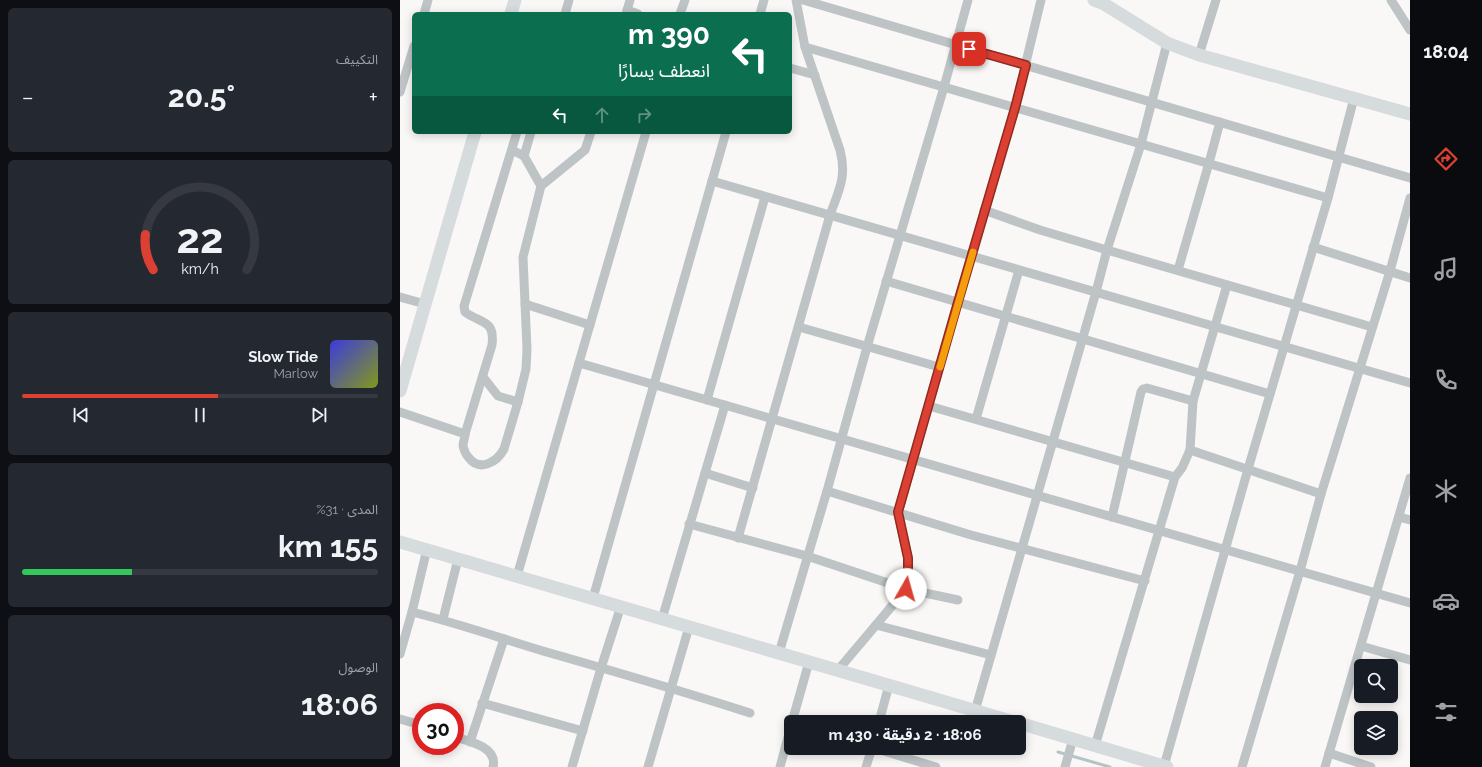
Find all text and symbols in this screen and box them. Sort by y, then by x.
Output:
text: 390 m [628,18,710,51]
icon: left [724,28,776,80]
pin [952,32,986,66]
icon: arrive [958,38,980,60]
text: 18:04 [1423,41,1469,62]
text: التكييف [336,52,378,67]
text: انعطف يسارًا [618,60,710,81]
text: 20.5° [168,79,235,114]
text: − [22,84,34,110]
text: + [369,84,378,110]
icon: left [549,104,571,126]
icon: ahead [591,104,613,126]
icon: right [633,104,655,126]
icon: directions [1432,145,1460,173]
text: 22 [177,213,223,262]
icon: music [1432,255,1460,283]
text: km/h [181,260,219,276]
text: Slow Tide [248,348,318,366]
text: Marlow [273,366,318,381]
icon: phone [1432,366,1460,394]
icon: previous [70,404,92,426]
icon: pause [189,404,211,426]
icon: next [308,404,330,426]
icon: climate [1432,477,1460,505]
text: المدى · 31% [316,502,378,517]
text: 155 km [278,529,378,564]
position arrow [885,568,927,610]
icon: car [1432,587,1460,615]
map controls [1354,659,1398,755]
button: search [1354,659,1398,703]
text: الوصول [338,660,378,675]
text: 18:06 [301,687,378,722]
icon: filters [1432,698,1460,726]
speed limit sign: 30 [412,703,464,755]
button: layers [1354,711,1398,755]
text: 18:06 · 2 دقيقة · 430 m [828,726,982,744]

